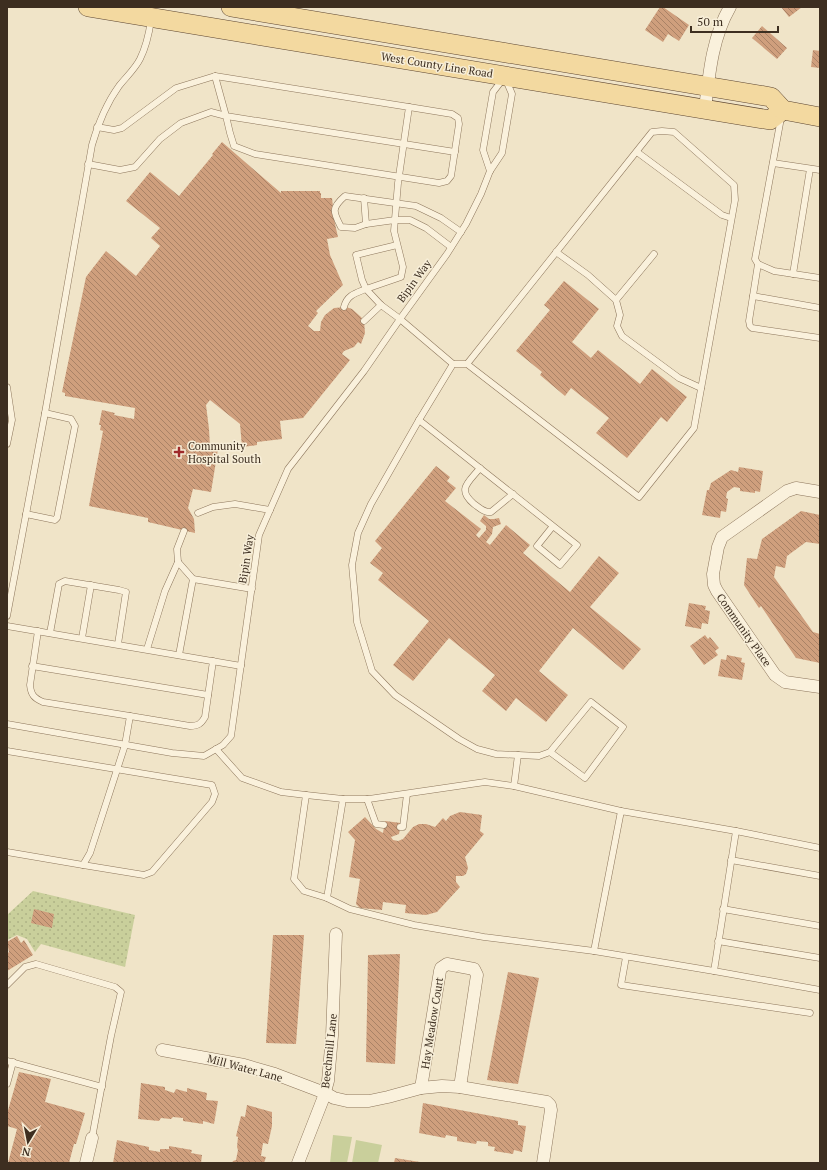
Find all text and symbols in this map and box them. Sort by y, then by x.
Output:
scale bar [691,8,778,34]
text: 50 m [697,14,724,29]
street label: West County Line Road [380,49,494,81]
street label: Bipin Way [394,257,434,305]
place label: Community Hospital South [188,439,261,466]
marker: Community Hospital South [173,446,185,458]
street label: Bipin Way [235,533,257,585]
street label: Community Place [714,591,775,670]
street label: Hay Meadow Court [418,976,446,1070]
street label: Beechmill Lane [318,1012,340,1089]
street label: Mill Water Lane [206,1051,285,1085]
north arrow [8,1122,48,1162]
text: N [20,1144,32,1159]

